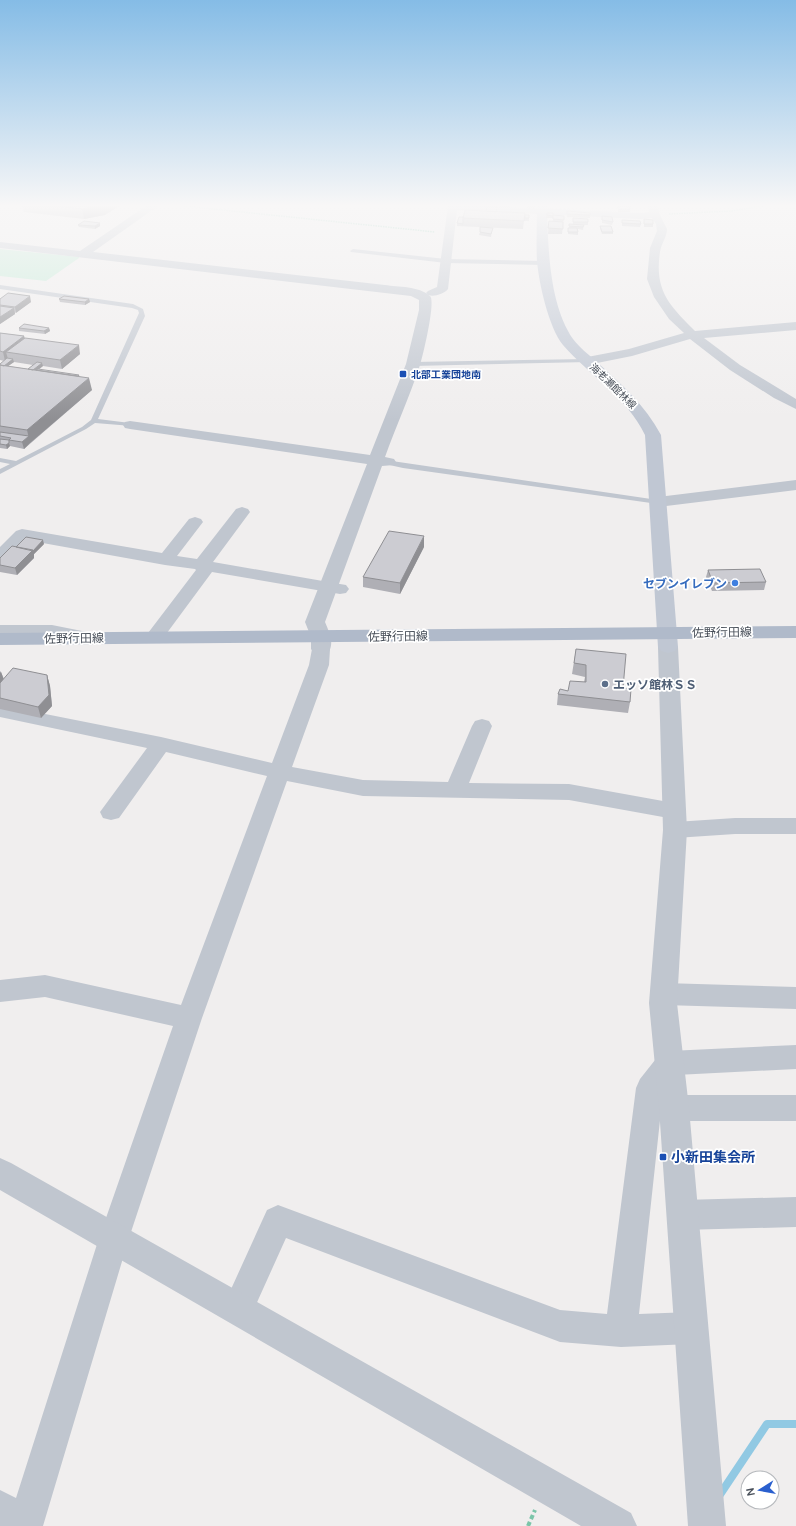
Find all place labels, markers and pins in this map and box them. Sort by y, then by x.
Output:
marker: 北部工業団地南 [398,369,408,379]
place label: 北部工業団地南 [411,369,481,380]
place label: セブンイレブン [643,577,727,590]
marker: セブンイレブン [730,578,740,588]
place label: エッソ館林ＳＳ [613,678,697,691]
marker: エッソ館林ＳＳ [600,679,610,689]
place label: 小新田集会所 [671,1149,755,1165]
marker: 小新田集会所 [658,1152,668,1162]

